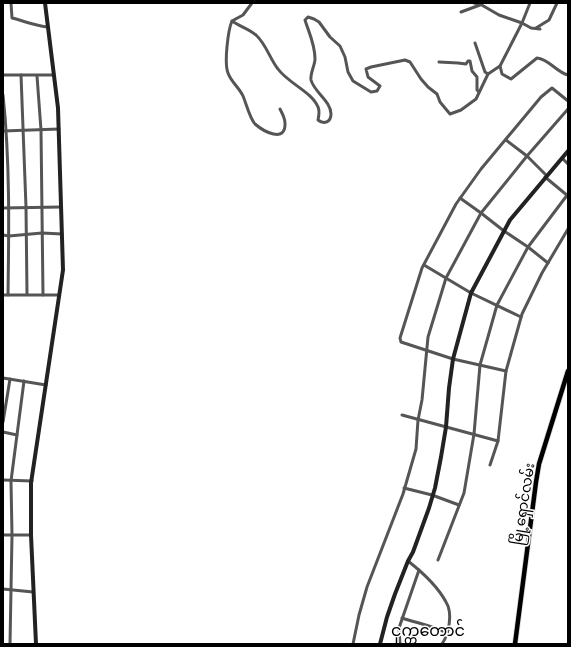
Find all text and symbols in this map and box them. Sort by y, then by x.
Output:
street label: မြို့ရှောင်လမ်း [507,461,541,547]
district label: ငှက္ကတောင် [391,619,465,645]

